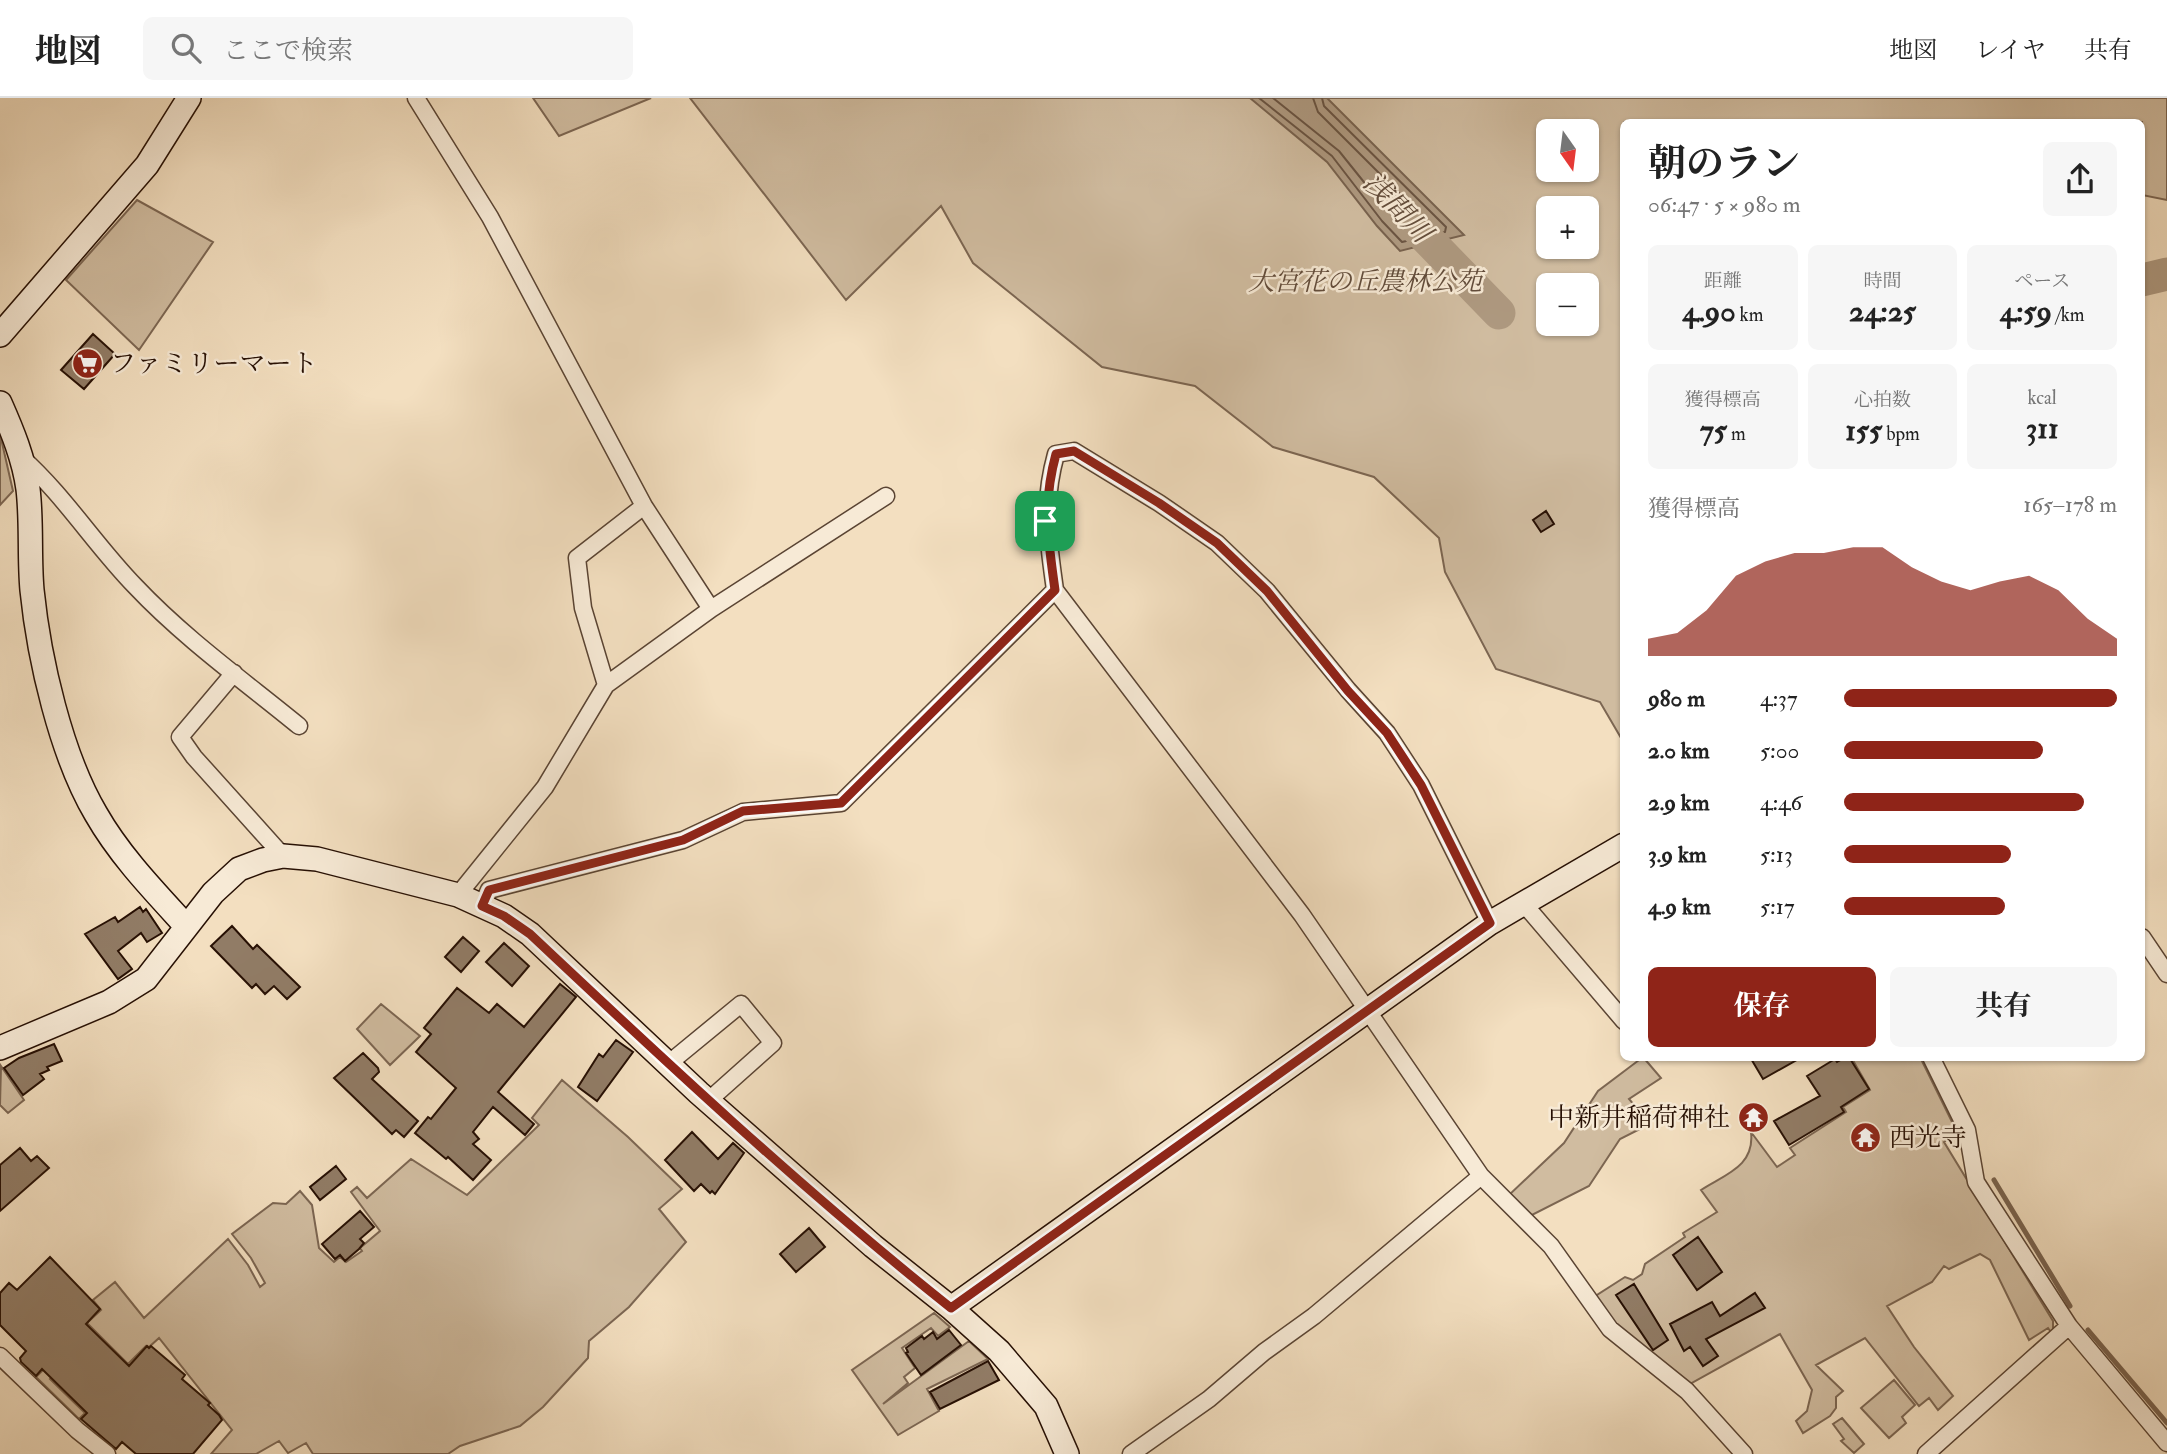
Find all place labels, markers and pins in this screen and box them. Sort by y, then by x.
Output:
supermarket icon: ファミリーマート [70,347,104,381]
place label: ファミリーマート [110,348,317,380]
pin [1015,491,1075,551]
temple icon: 中新井稲荷神社 [1736,1101,1770,1135]
place label: 中新井稲荷神社 [1548,1102,1730,1134]
temple icon: 西光寺 [1849,1121,1883,1155]
place label: 西光寺 [1889,1122,1967,1154]

